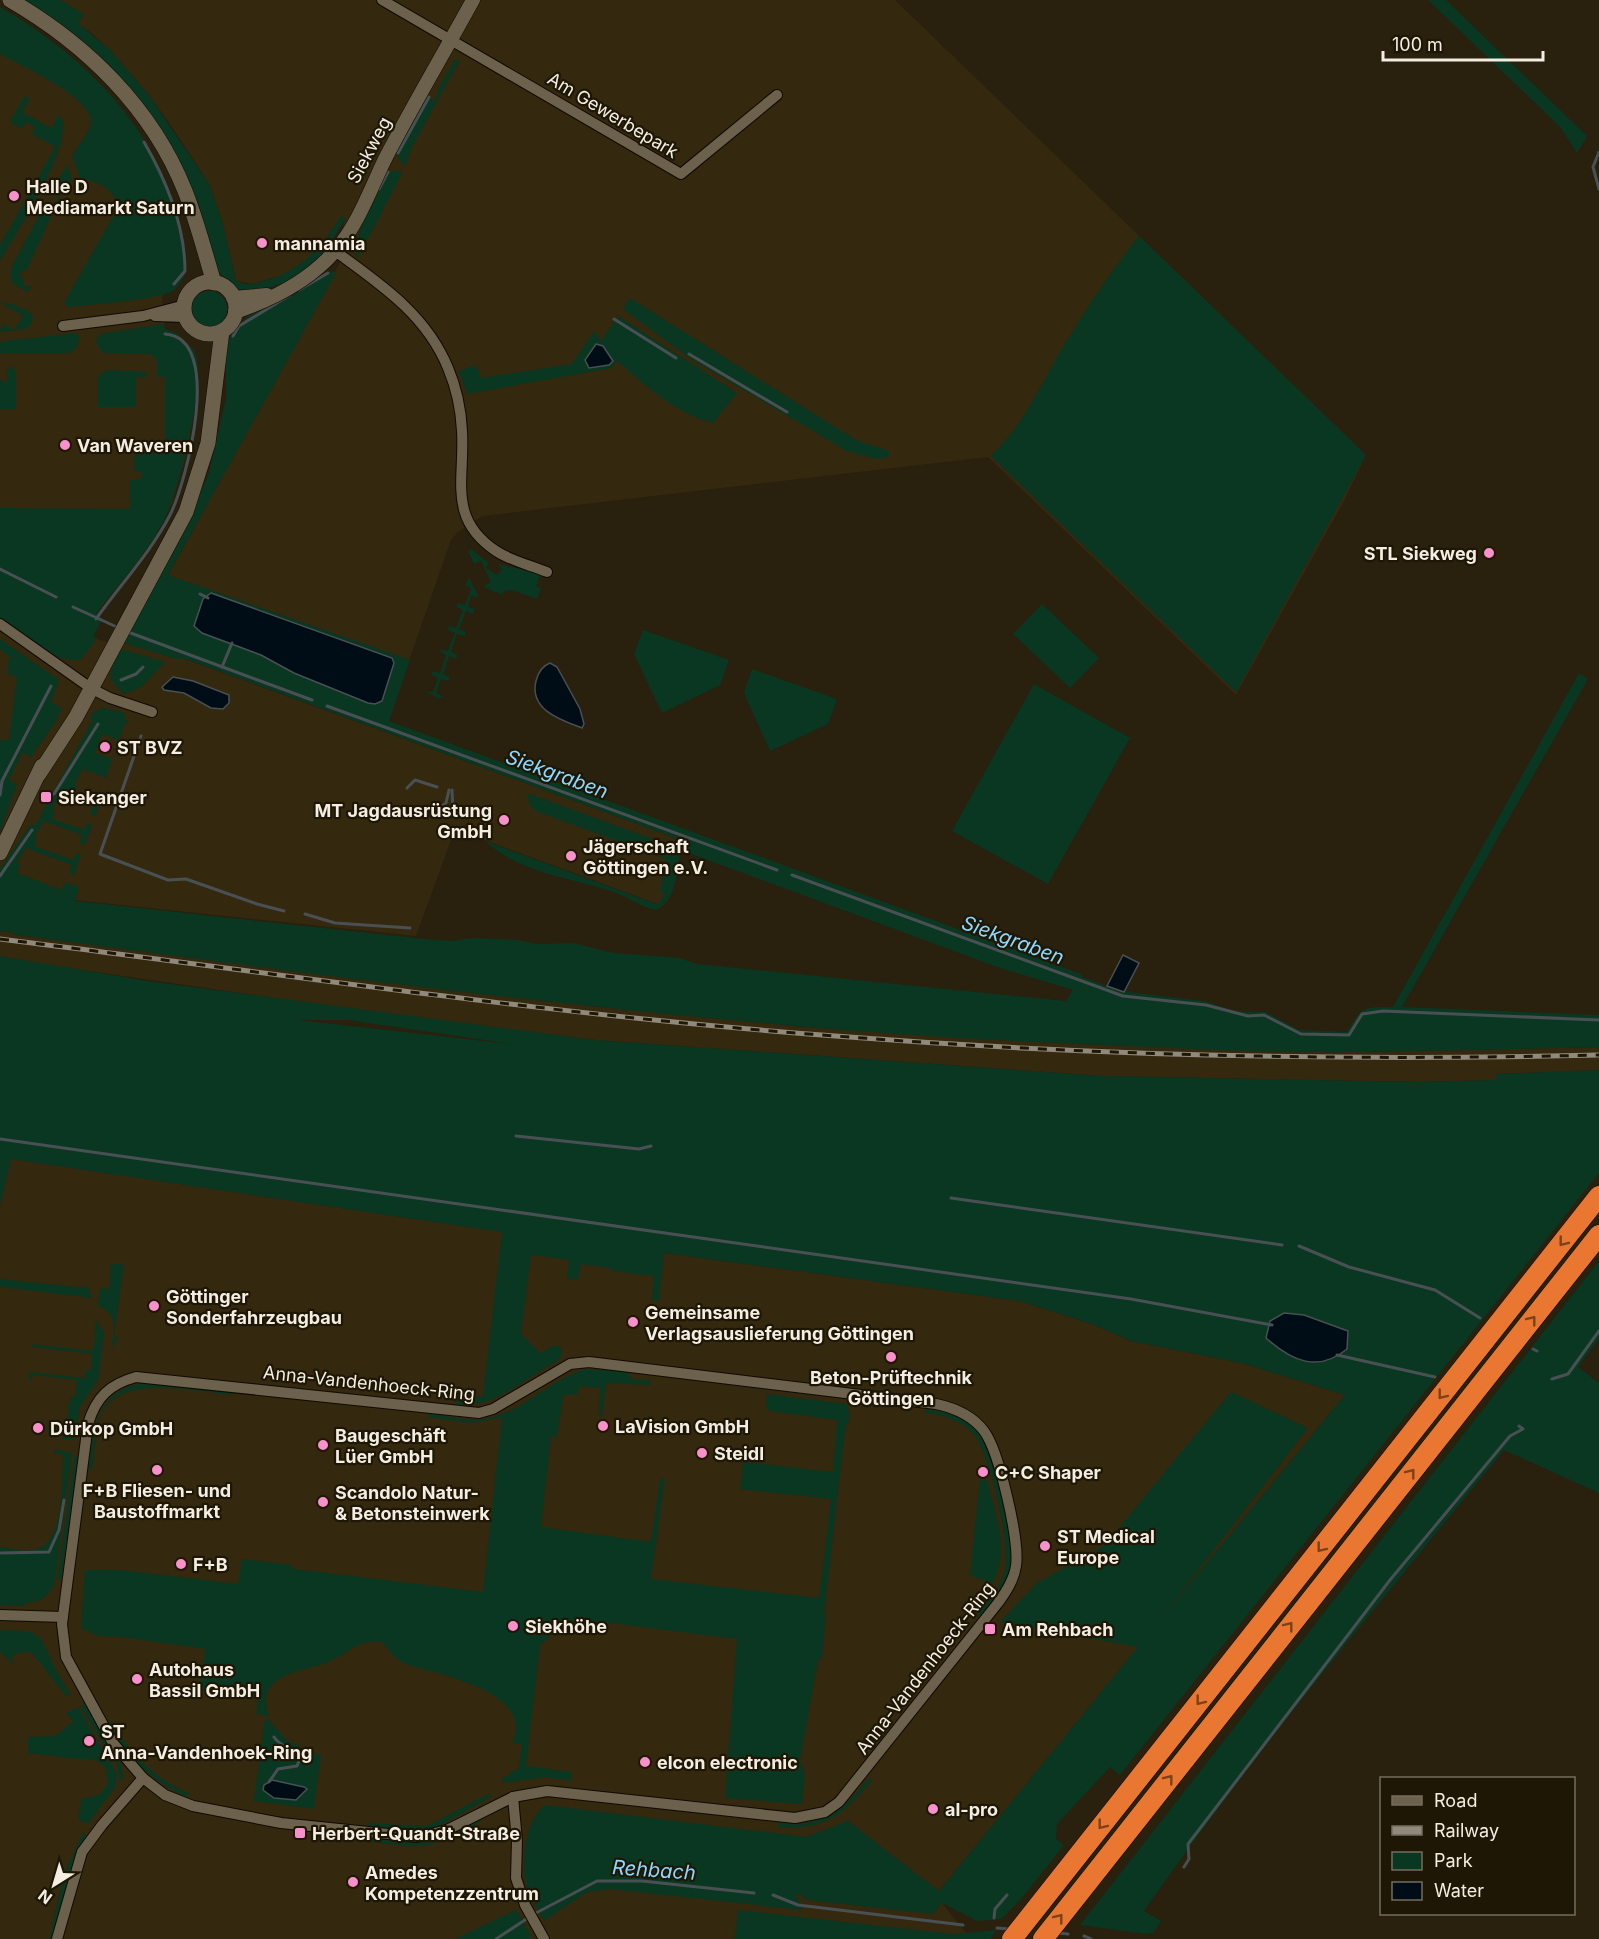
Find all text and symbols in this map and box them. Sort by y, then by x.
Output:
scale bar [1383,24,1544,62]
text: 100 m [1392,34,1443,55]
street label: Am Gewerbepark [544,68,682,162]
street label: Siekweg [343,113,395,187]
place label: Halle D Mediamarkt Saturn [26,176,195,218]
marker: Halle D Mediamarkt Saturn [7,189,21,203]
place label: mannamia [274,233,366,254]
marker: mannamia [255,236,269,250]
place label: Van Waveren [77,435,193,456]
marker: Van Waveren [58,438,72,452]
place label: STL Siekweg [1364,543,1477,564]
marker: STL Siekweg [1482,546,1496,560]
place label: ST BVZ [117,737,182,758]
marker: ST BVZ [98,740,112,754]
water label: Siekgraben [503,744,611,804]
place label: Siekanger [58,787,147,808]
marker: Siekanger [39,790,53,804]
place label: MT Jagdausrüstung GmbH [315,800,492,842]
marker: MT Jagdausrüstung GmbH [497,813,511,827]
place label: Jägerschaft Göttingen e.V. [583,836,708,878]
marker: Jägerschaft Göttingen e.V. [564,849,578,863]
water label: Siekgraben [959,910,1067,970]
one-way arrow [1559,1235,1570,1246]
place label: Göttinger Sonderfahrzeugbau [166,1286,342,1328]
marker: Göttinger Sonderfahrzeugbau [147,1299,161,1313]
place label: Gemeinsame Verlagsauslieferung Göttingen [645,1302,914,1344]
marker: Gemeinsame Verlagsauslieferung Göttingen [626,1315,640,1329]
one-way arrow [1524,1316,1535,1327]
marker: Beton-Prüftechnik Göttingen [884,1350,898,1364]
street label: Anna-Vandenhoeck-Ring [262,1361,476,1405]
place label: Beton-Prüftechnik Göttingen [810,1367,972,1409]
one-way arrow [1438,1388,1449,1399]
place label: LaVision GmbH [615,1416,749,1437]
place label: Dürkop GmbH [50,1418,173,1439]
marker: LaVision GmbH [596,1419,610,1433]
marker: Dürkop GmbH [31,1421,45,1435]
place label: Baugeschäft Lüer GmbH [335,1425,446,1467]
marker: Baugeschäft Lüer GmbH [316,1438,330,1452]
place label: Steidl [714,1443,764,1464]
marker: Steidl [695,1446,709,1460]
place label: C+C Shaper [995,1462,1101,1483]
marker: F+B Fliesen- und Baustoffmarkt [150,1463,164,1477]
marker: C+C Shaper [976,1465,990,1479]
one-way arrow [1403,1469,1414,1480]
place label: F+B Fliesen- und Baustoffmarkt [83,1480,231,1522]
place label: Scandolo Natur- & Betonsteinwerk [335,1482,490,1524]
marker: Scandolo Natur- & Betonsteinwerk [316,1495,330,1509]
place label: ST Medical Europe [1057,1526,1155,1568]
marker: ST Medical Europe [1038,1539,1052,1553]
one-way arrow [1317,1541,1328,1552]
place label: F+B [193,1554,228,1575]
marker: F+B [174,1557,188,1571]
street label: Anna-Vandenhoeck-Ring [851,1578,999,1758]
place label: Siekhöhe [525,1616,607,1637]
marker: Siekhöhe [506,1619,520,1633]
place label: Am Rehbach [1002,1619,1113,1640]
marker: Am Rehbach [983,1622,997,1636]
one-way arrow [1282,1622,1293,1633]
place label: Autohaus Bassil GmbH [149,1659,260,1701]
marker: Autohaus Bassil GmbH [130,1672,144,1686]
one-way arrow [1196,1694,1207,1705]
place label: ST Anna-Vandenhoek-Ring [101,1721,312,1763]
marker: ST Anna-Vandenhoek-Ring [82,1734,96,1748]
place label: elcon electronic [657,1752,798,1773]
marker: elcon electronic [638,1755,652,1769]
one-way arrow [1161,1775,1172,1786]
legend [1380,1777,1575,1915]
text: Road [1434,1790,1477,1811]
place label: al-pro [945,1799,998,1820]
marker: al-pro [926,1802,940,1816]
one-way arrow [1098,1818,1109,1829]
text: Railway [1434,1820,1499,1841]
place label: Herbert-Quandt-Straße [312,1823,520,1844]
marker: Herbert-Quandt-Straße [293,1826,307,1840]
text: Park [1434,1850,1473,1871]
north arrow [24,1855,84,1915]
water label: Rehbach [611,1855,697,1885]
place label: Amedes Kompetenzzentrum [365,1862,539,1904]
marker: Amedes Kompetenzzentrum [346,1875,360,1889]
text: Water [1434,1880,1484,1901]
text: N [34,1885,56,1909]
one-way arrow [1052,1914,1063,1925]

